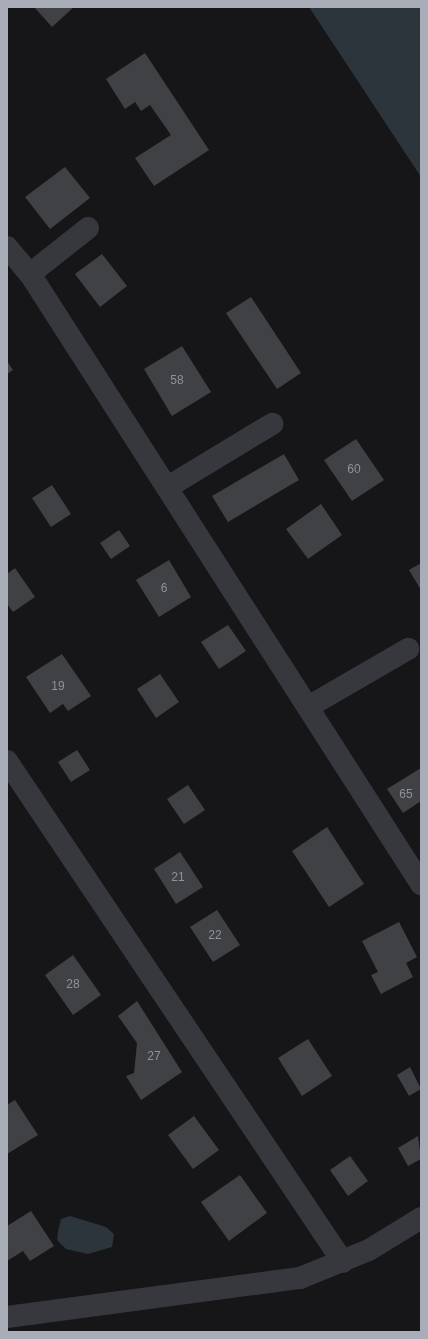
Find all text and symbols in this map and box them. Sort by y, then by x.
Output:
house number: 58 [170,374,184,388]
house number: 60 [347,463,361,477]
house number: 6 [161,582,167,596]
house number: 19 [51,680,65,694]
house number: 65 [399,788,413,802]
house number: 21 [171,871,185,885]
house number: 22 [208,929,222,943]
house number: 28 [66,978,80,992]
house number: 27 [147,1050,161,1064]

